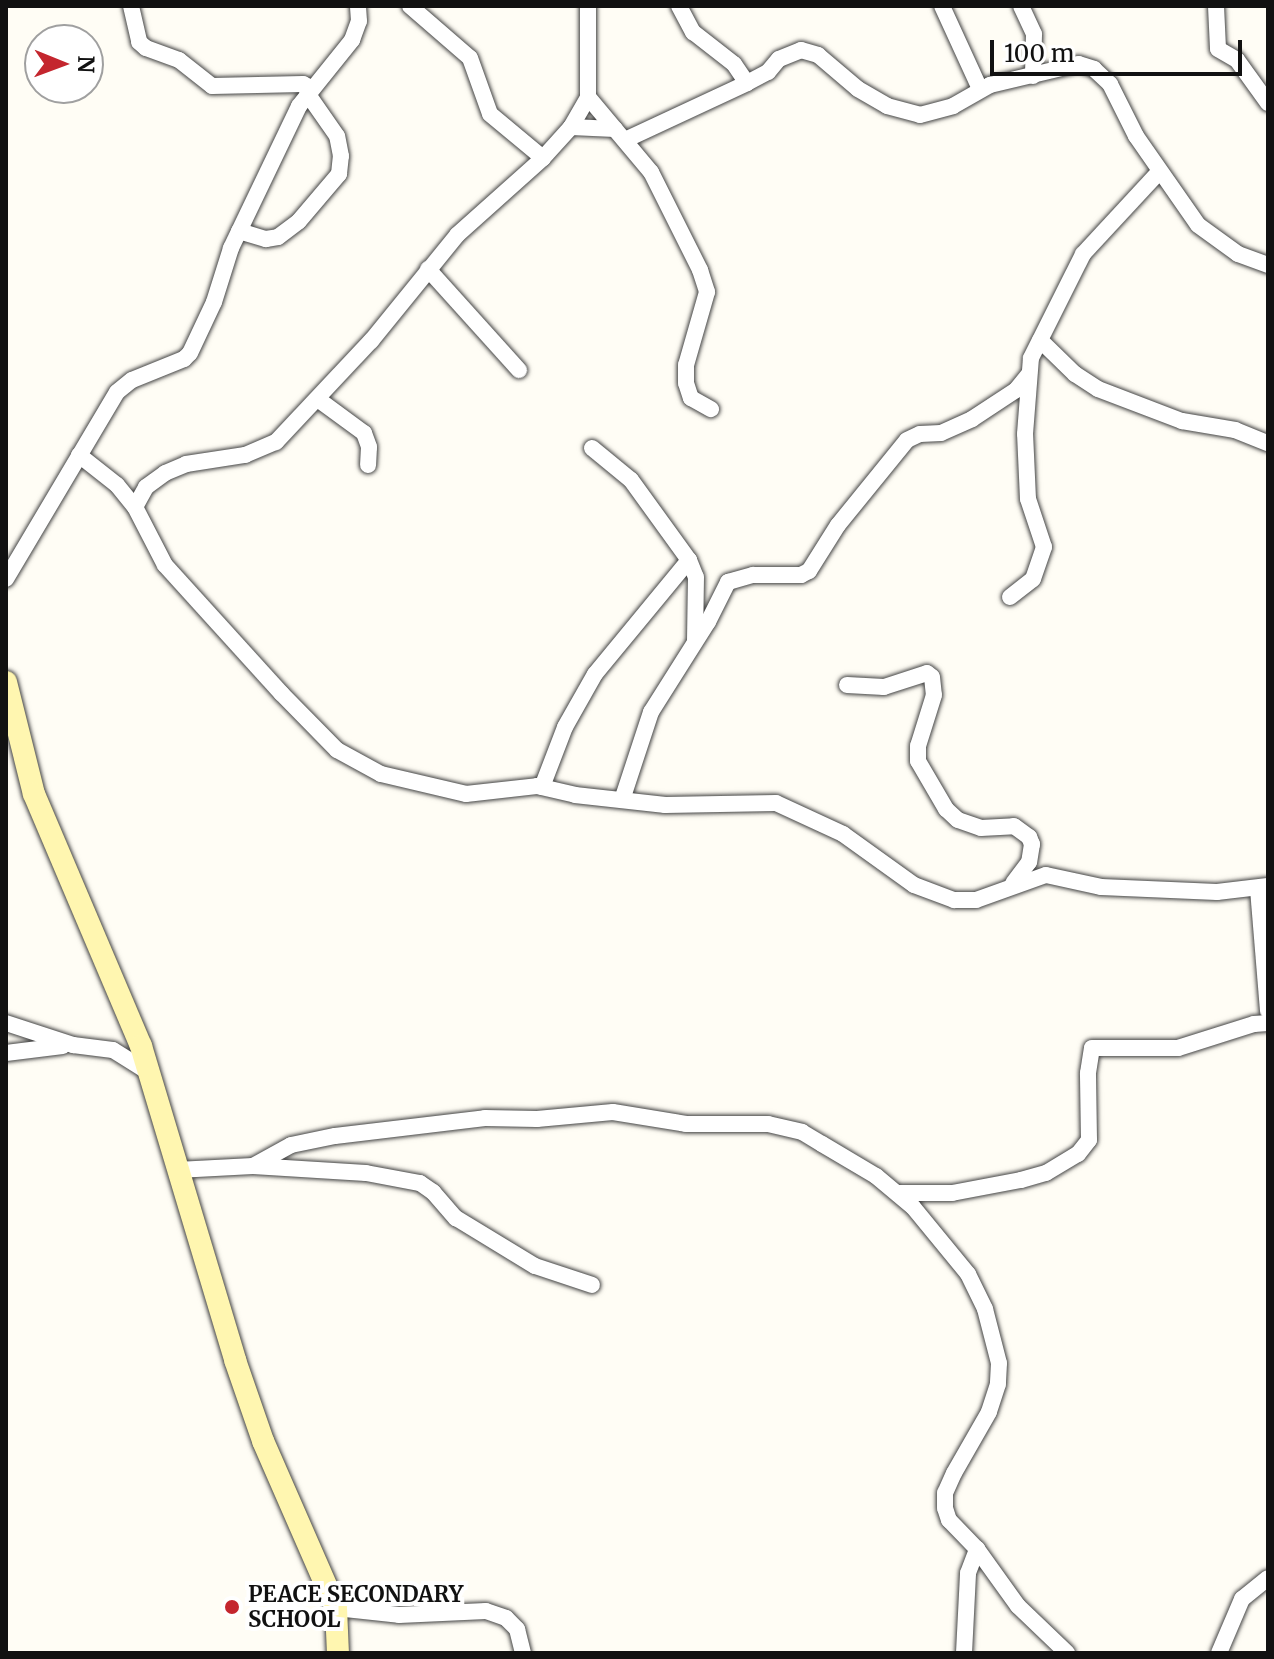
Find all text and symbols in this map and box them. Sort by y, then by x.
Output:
north arrow [24,24,104,104]
scale bar [994,24,1246,74]
text: 100 m [1004,38,1074,69]
text: N [72,55,100,73]
place label: PEACE SECONDARY SCHOOL [248,1581,463,1632]
marker: PEACE SECONDARY SCHOOL [223,1598,241,1616]

